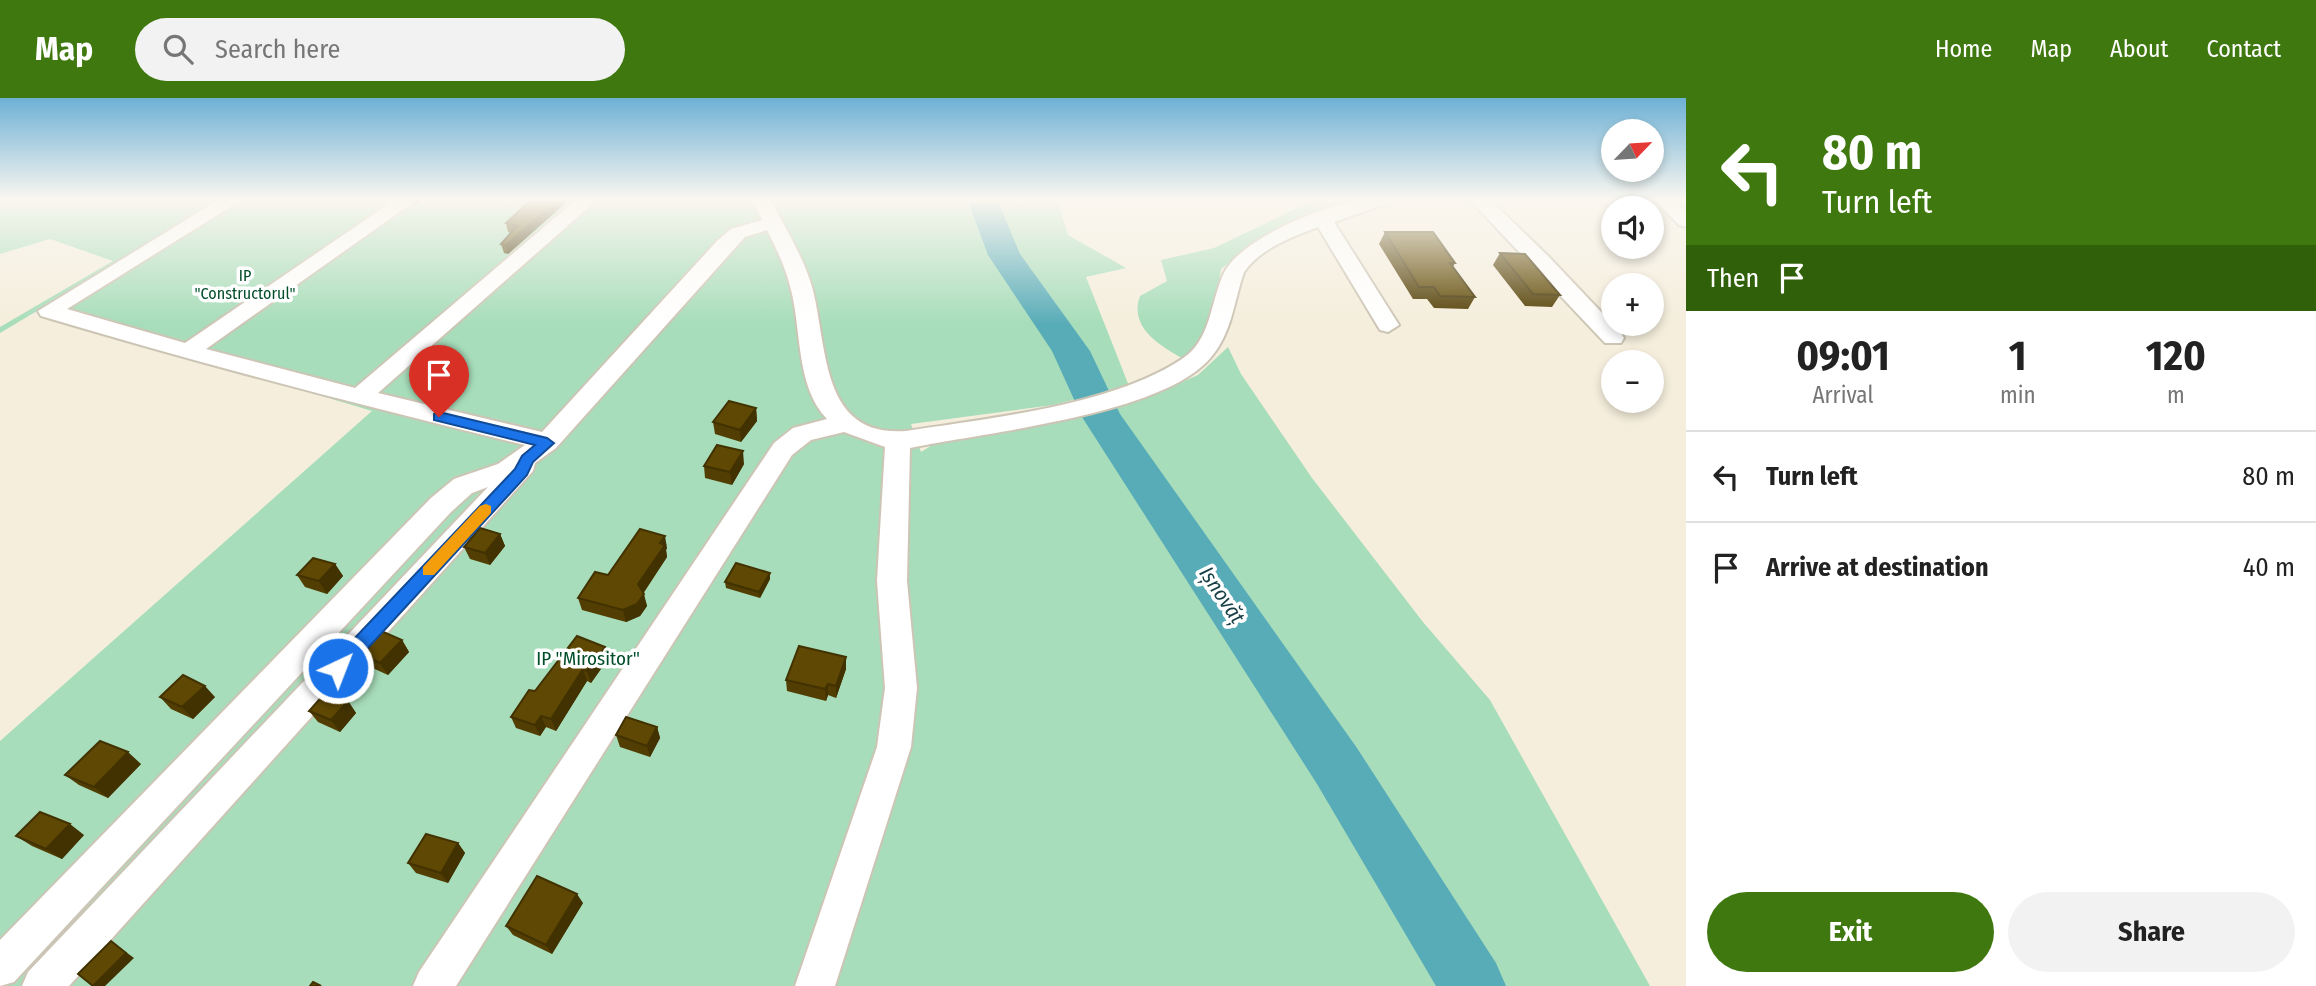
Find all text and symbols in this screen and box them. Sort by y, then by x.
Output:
search box [135,18,625,81]
text: Map [35,29,93,69]
icon: search [159,30,197,68]
text: Search here [215,34,340,65]
text: Home [1935,35,1992,63]
text: Map [2030,35,2072,63]
text: About [2110,35,2168,63]
text: Contact [2206,35,2281,63]
north arrow [1601,119,1664,182]
map controls [1601,119,1664,413]
text: 80 m [1822,123,1922,182]
icon: left [1707,126,1798,217]
text: Turn left [1822,183,1932,221]
button: sound [1601,196,1664,259]
icon: arrive [1773,259,1811,297]
text: Then [1707,263,1759,294]
park label: IP "Constructorul" [195,266,295,303]
button: + [1601,273,1664,336]
text: 09:01 [1796,331,1890,381]
text: 1 [2009,331,2027,381]
text: 120 [2146,331,2206,381]
pin [409,345,469,417]
button: − [1601,350,1664,413]
icon: arrive [420,356,458,394]
text: Arrival [1812,381,1873,409]
text: min [2000,381,2036,409]
text: m [2167,381,2185,409]
icon: left [1707,458,1745,496]
text: Turn left [1766,461,1858,492]
text: 80 m [2242,461,2295,492]
icon: arrive [1707,549,1745,587]
text: Arrive at destination [1766,552,1989,583]
text: 40 m [2243,552,2295,583]
water label: Ișnovăț [1194,561,1251,629]
position arrow [301,631,375,705]
park label: IP "Mirositor" [536,647,640,670]
button: Exit [1707,892,1994,972]
button: Share [2008,892,2295,972]

